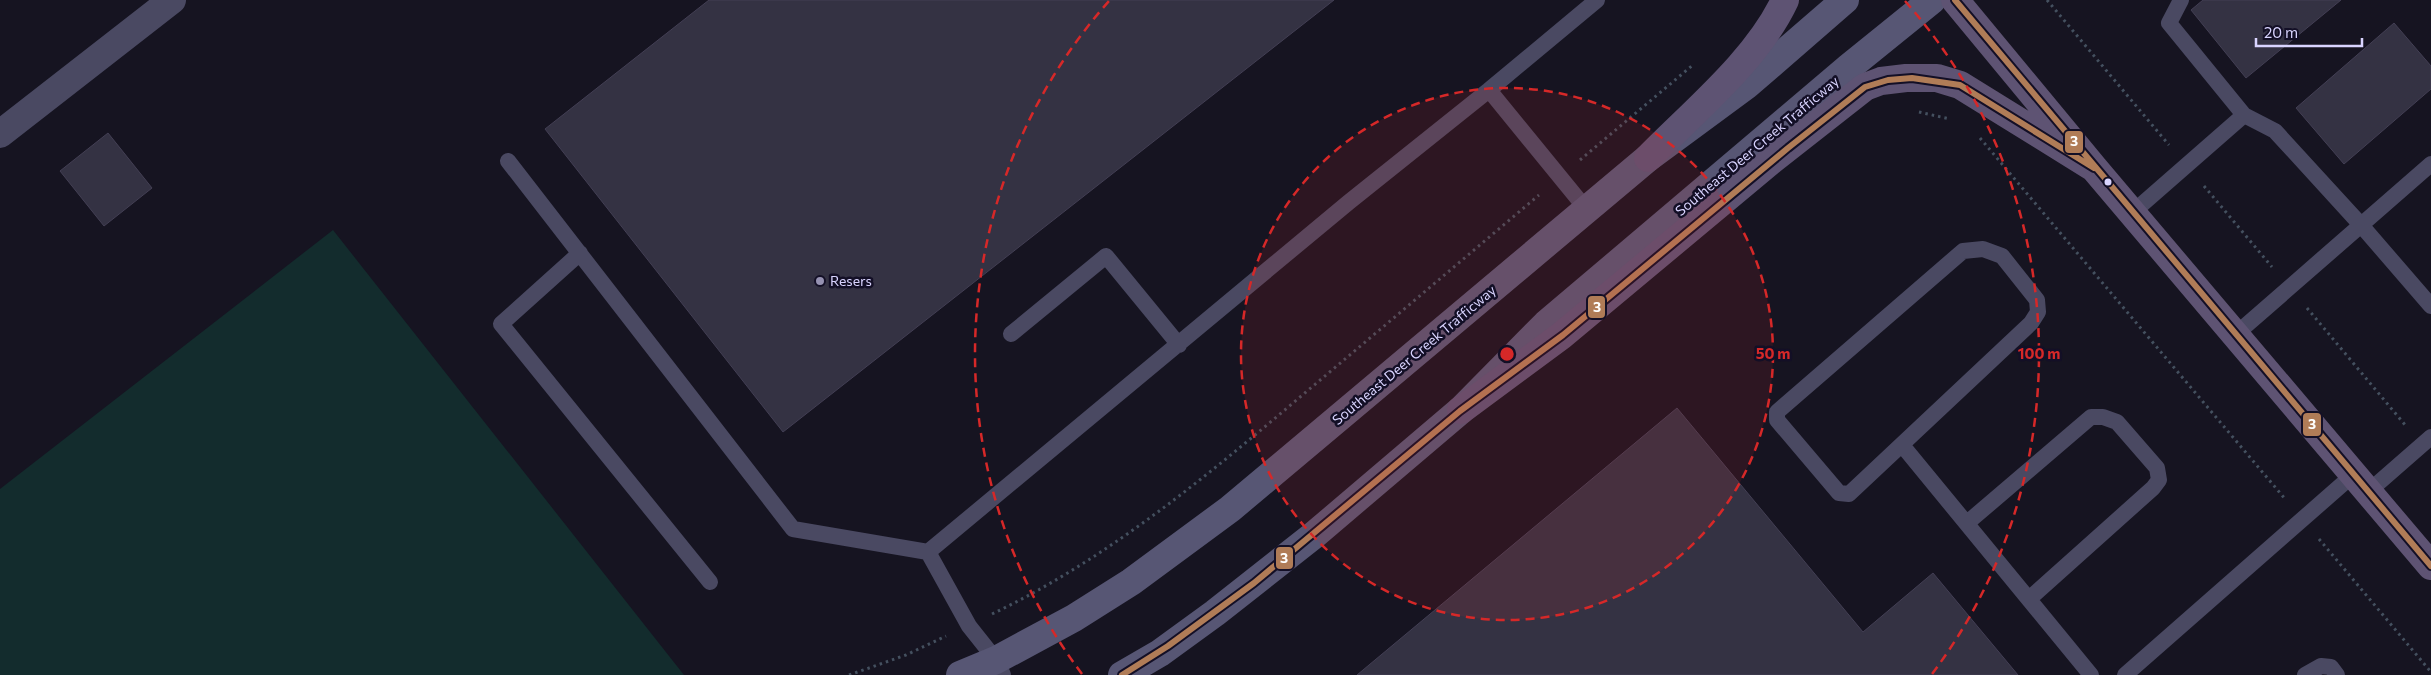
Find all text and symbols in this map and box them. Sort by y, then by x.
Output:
scale bar [2256,15,2362,47]
text: 20 m [2264,23,2298,41]
street label: Southeast Deer Creek Trafficway [1671,72,1842,219]
line badge: 3 [2064,130,2084,154]
text: 3 [2070,132,2078,149]
unlabelled marker [2103,177,2113,187]
place label: Resers [830,272,872,289]
marker: Resers [814,275,826,287]
street label: Southeast Deer Creek Trafficway [1328,281,1499,428]
line badge: 3 [1587,295,1606,319]
text: 3 [1593,298,1601,315]
text: 50 m [1756,344,1790,362]
text: 100 m [2018,344,2060,362]
centre of rings [1498,345,1516,363]
line badge: 3 [2302,412,2322,437]
text: 3 [2308,415,2316,432]
line badge: 3 [1275,546,1294,570]
text: 3 [1280,549,1288,566]

